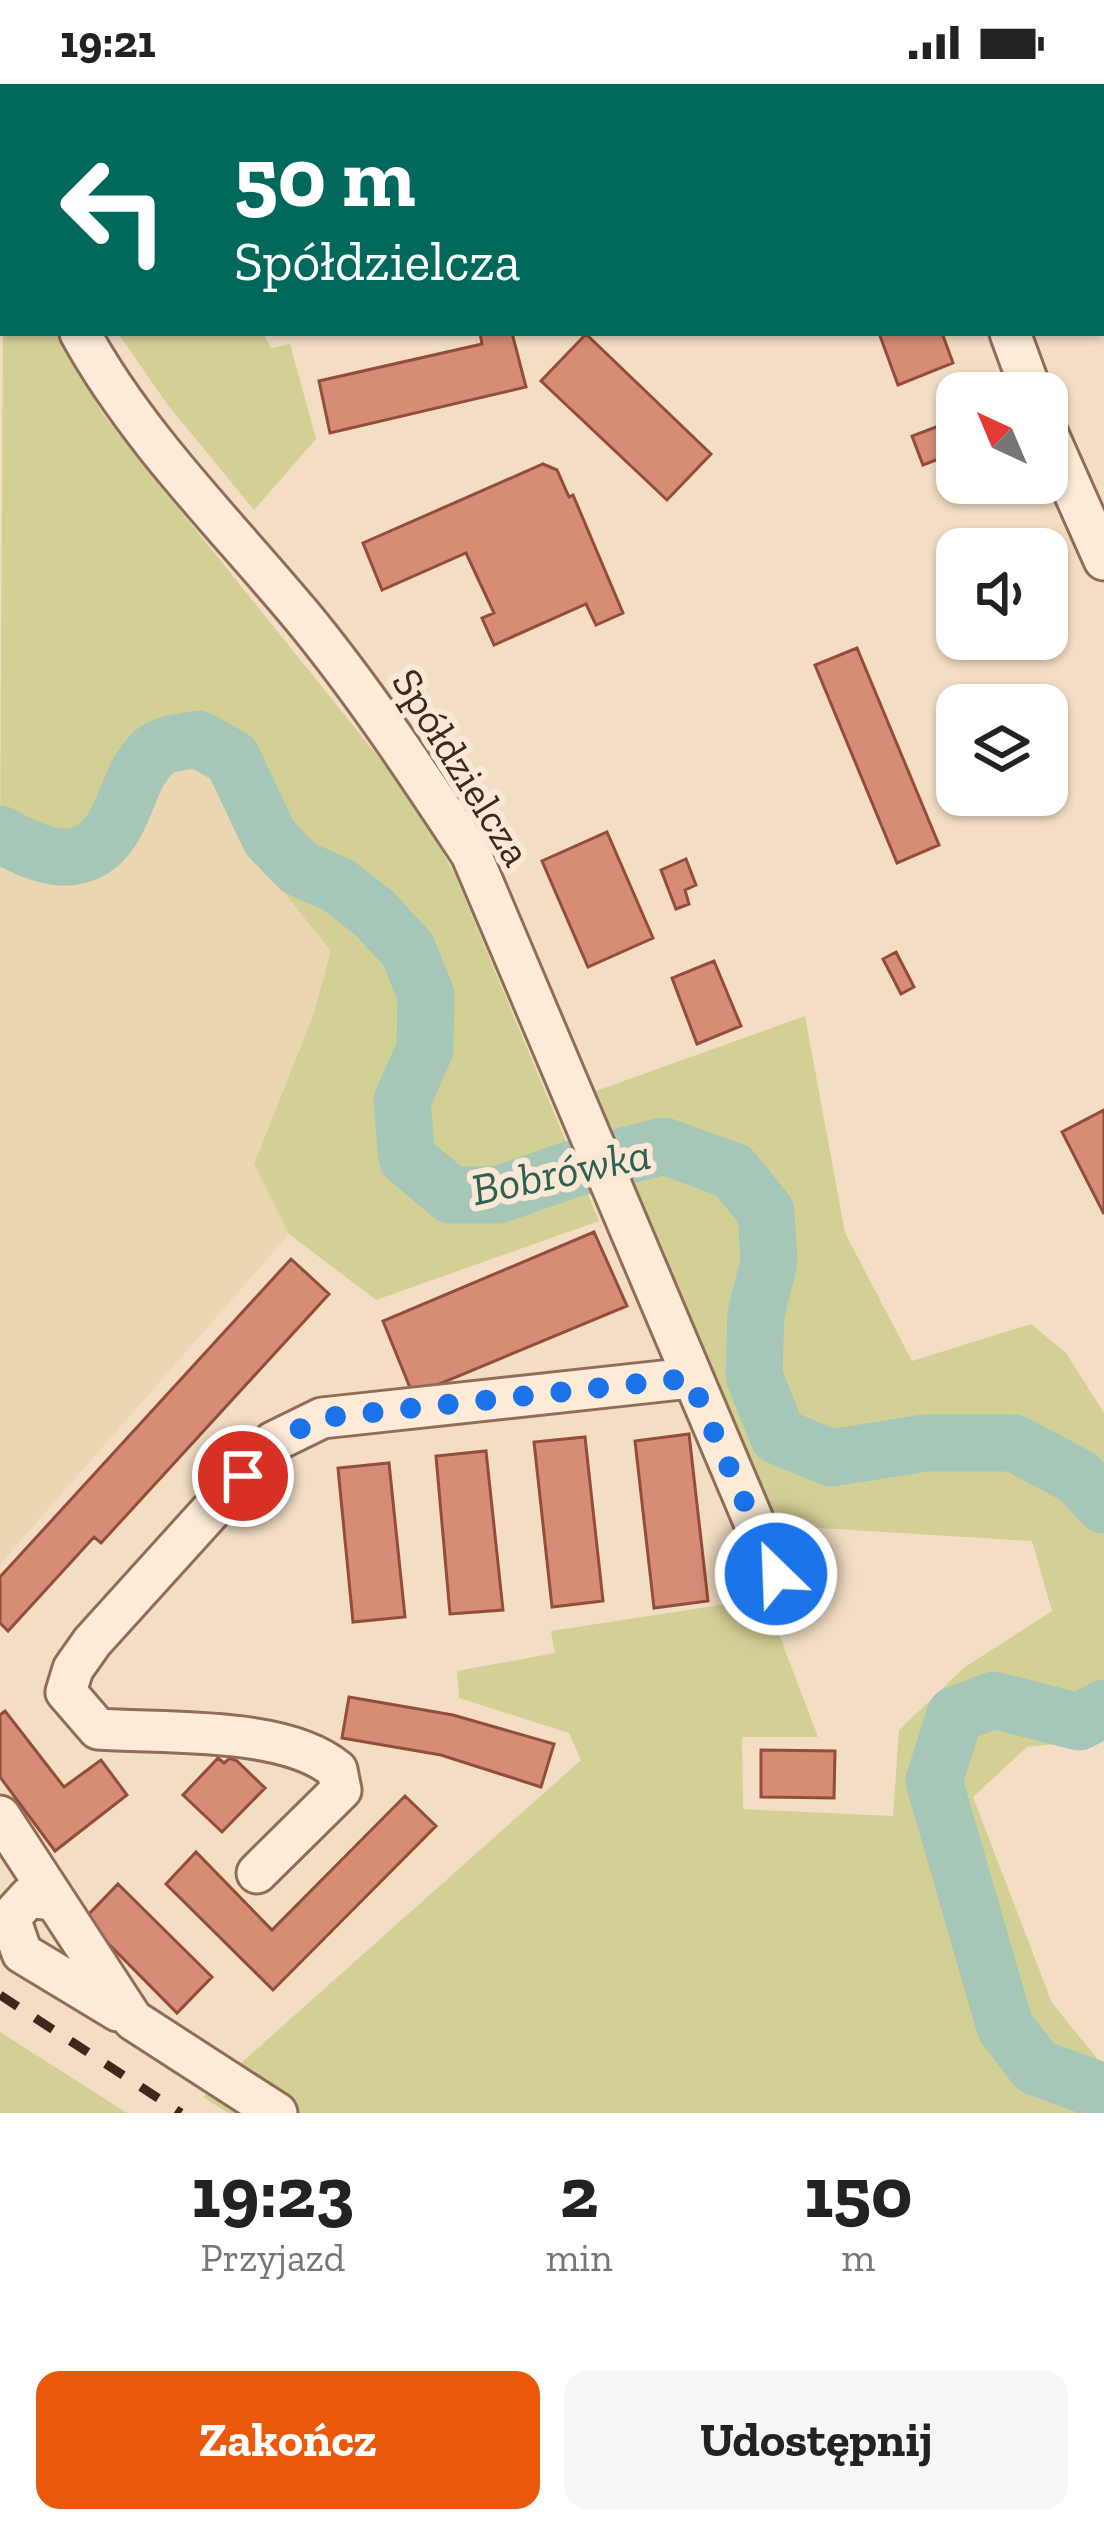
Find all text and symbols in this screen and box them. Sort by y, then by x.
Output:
text: 19:21 [60,15,156,69]
text: 50 m [234,127,416,228]
icon: left [36,132,192,288]
text: Spółdzielcza [234,229,521,294]
north arrow [936,372,1068,504]
map controls [936,372,1068,816]
button: sound [936,528,1068,660]
street label: Spółdzielcza [381,659,543,875]
button: layers [936,684,1068,816]
water label: Bobrówka [467,1127,655,1217]
pin [192,1425,294,1527]
icon: arrive [210,1443,276,1509]
position arrow [713,1511,839,1637]
text: 19:23 [192,2149,354,2235]
text: 2 [560,2149,599,2235]
text: 150 [804,2149,912,2235]
text: Przyjazd [200,2234,345,2281]
text: min [546,2234,613,2281]
text: m [841,2234,875,2281]
button: Zakończ [36,2371,540,2509]
button: Udostępnij [564,2371,1068,2509]

